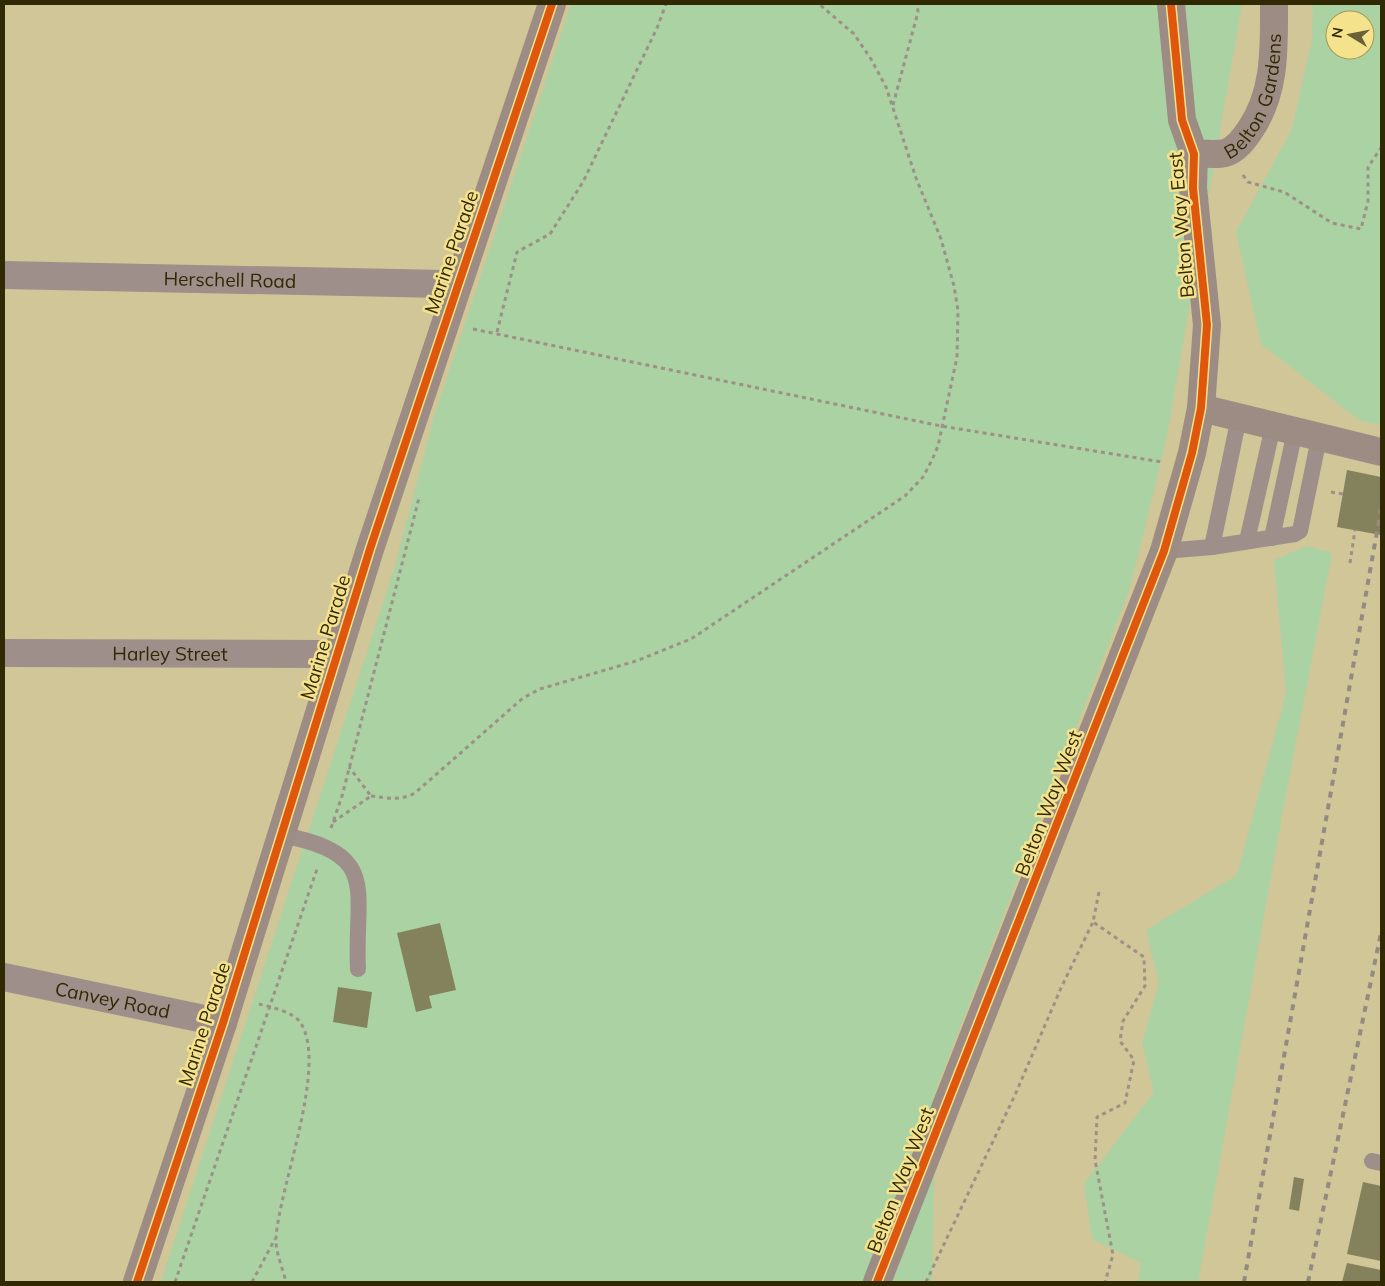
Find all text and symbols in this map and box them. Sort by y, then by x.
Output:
north arrow [1325,10,1375,60]
text: N [1327,26,1347,40]
street label: Belton Gardens [1219,33,1286,164]
street label: Belton Way East [1163,151,1199,299]
street label: Marine Parade [419,187,483,317]
street label: Herschell Road [163,266,297,293]
street label: Marine Parade [295,572,355,702]
street label: Harley Street [112,641,228,666]
street label: Belton Way West [1009,726,1087,879]
street label: Marine Parade [173,959,235,1089]
street label: Canvey Road [53,976,172,1024]
street label: Belton Way West [861,1103,939,1256]

